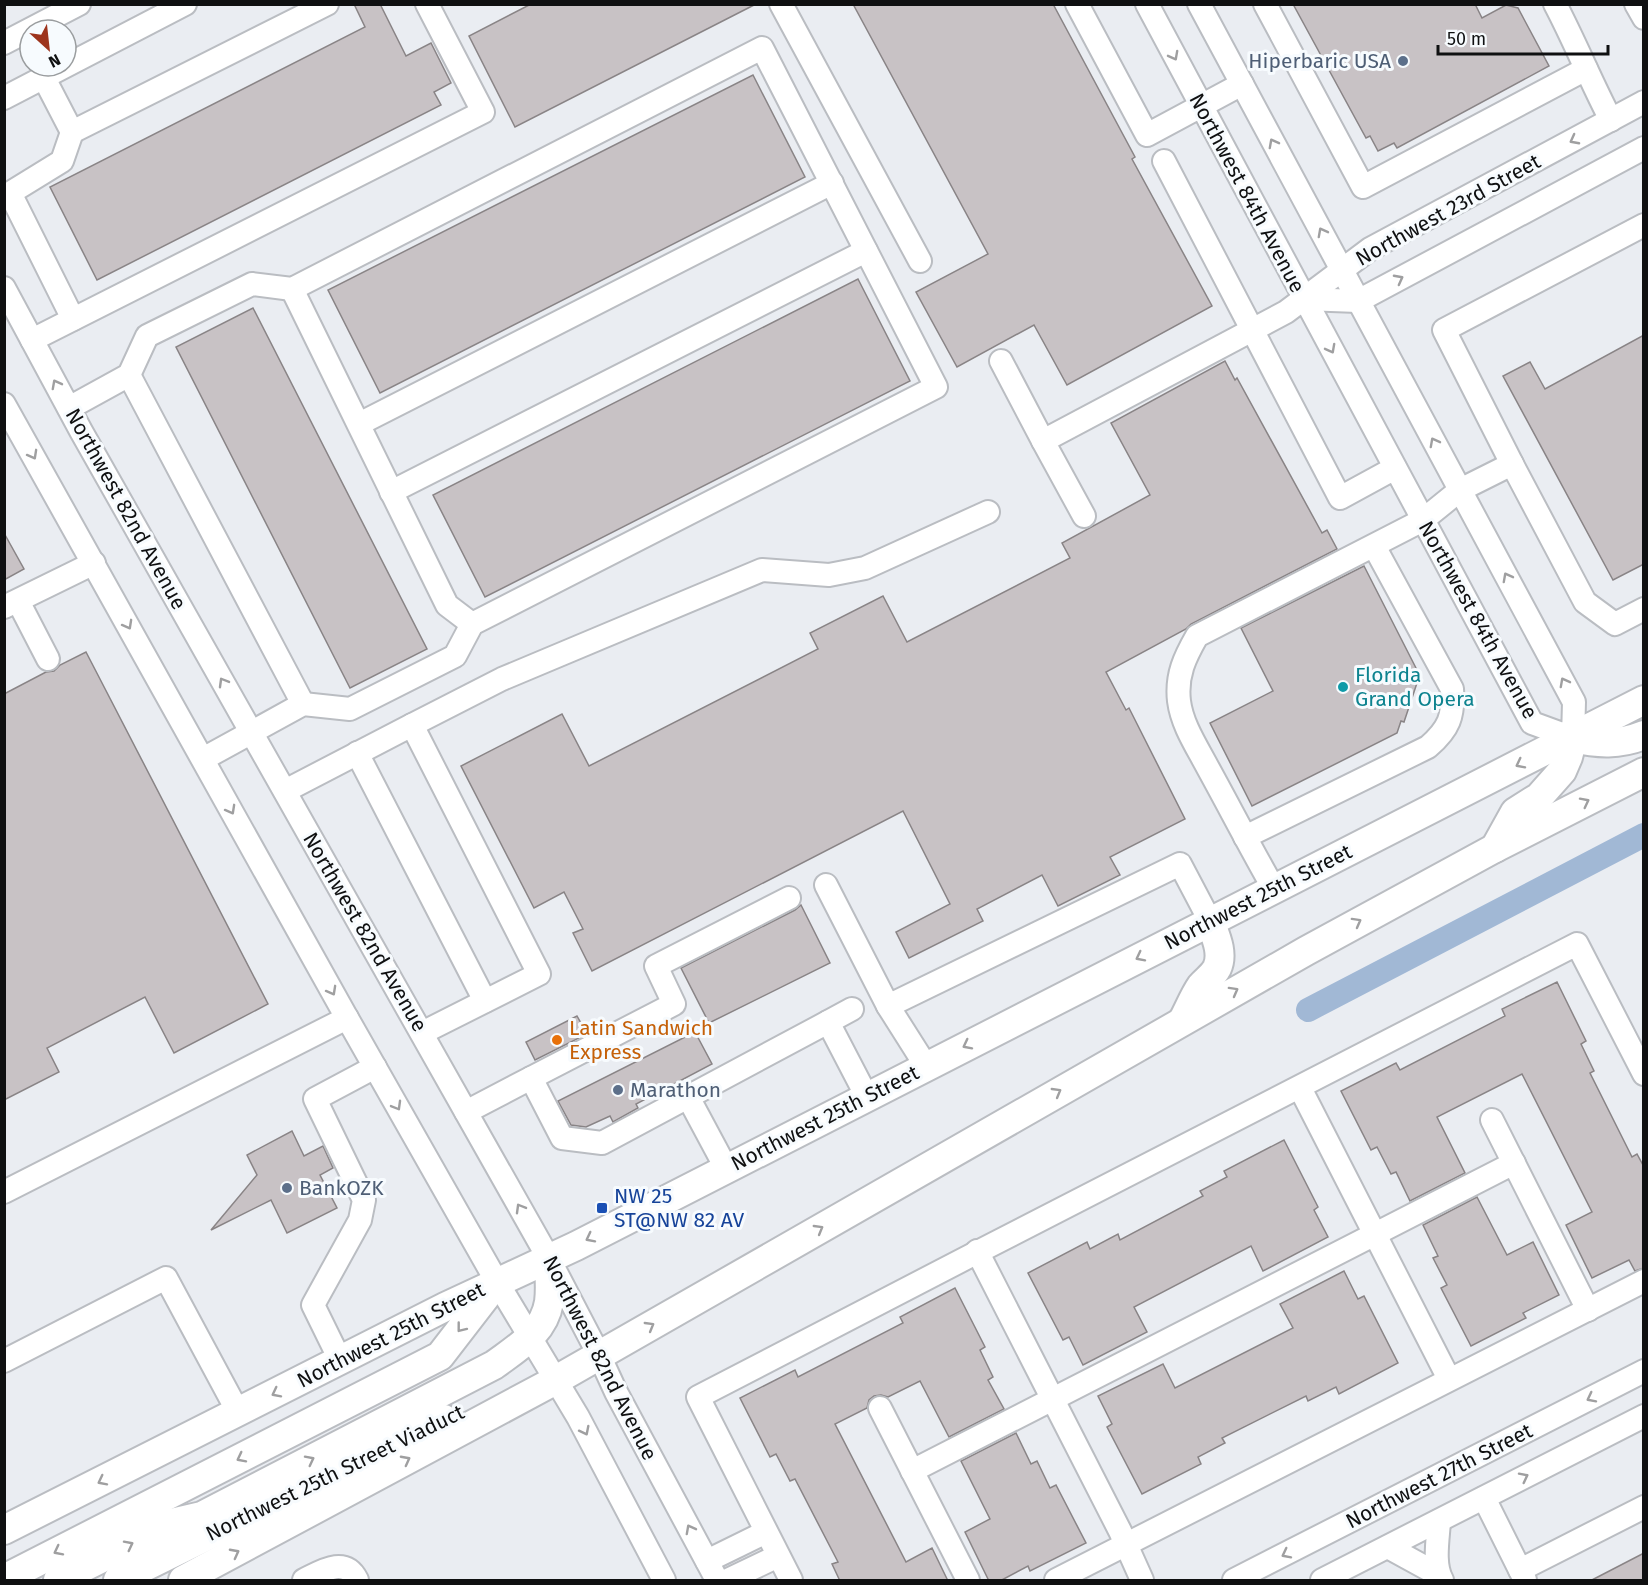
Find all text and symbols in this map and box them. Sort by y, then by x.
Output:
north arrow [18,18,78,78]
scale bar [1438,18,1608,56]
text: 50 m [1447,28,1486,50]
place label: Hiperbaric USA [1248,48,1391,74]
text: N [46,50,64,72]
one-way arrow [1167,50,1178,60]
marker: Hiperbaric USA [1396,54,1410,68]
street label: Northwest 84th Avenue [1183,89,1311,297]
one-way arrow [1569,133,1580,144]
one-way arrow [1269,138,1280,149]
street label: Northwest 23rd Street [1351,148,1545,272]
one-way arrow [1318,228,1329,238]
one-way arrow [1393,275,1404,286]
one-way arrow [1324,343,1335,353]
one-way arrow [52,380,63,390]
street label: Northwest 82nd Avenue [60,404,192,614]
one-way arrow [1430,438,1441,448]
one-way arrow [26,449,37,459]
street label: Northwest 84th Avenue [1413,517,1543,723]
one-way arrow [1503,573,1514,583]
one-way arrow [121,619,132,629]
place label: Florida Grand Opera [1355,662,1475,712]
one-way arrow [219,678,231,688]
one-way arrow [1560,678,1571,688]
marker: Florida Grand Opera [1336,680,1350,694]
one-way arrow [1516,757,1527,768]
one-way arrow [1578,798,1589,809]
one-way arrow [224,804,235,815]
street label: Northwest 82nd Avenue [297,828,433,1036]
street label: Northwest 25th Street [1160,838,1357,956]
one-way arrow [1351,918,1361,929]
one-way arrow [1136,950,1147,961]
one-way arrow [325,985,336,996]
one-way arrow [1228,987,1238,998]
place label: Latin Sandwich Express [569,1015,713,1065]
marker: Latin Sandwich Express [550,1033,564,1047]
one-way arrow [962,1038,973,1050]
street label: Northwest 25th Street [727,1059,924,1177]
place label: Marathon [630,1077,721,1103]
marker: Marathon [611,1083,625,1097]
one-way arrow [1051,1088,1061,1099]
one-way arrow [390,1099,401,1110]
place label: BankOZK [299,1175,384,1201]
marker: BankOZK [280,1181,294,1195]
place label: NW 25 ST@NW 82 AV [614,1183,745,1233]
marker: NW 25 ST@NW 82 AV [595,1201,609,1215]
one-way arrow [516,1204,528,1214]
one-way arrow [813,1225,823,1236]
one-way arrow [586,1231,597,1242]
street label: Northwest 82nd Avenue [537,1251,663,1465]
street label: Northwest 25th Street [293,1276,490,1394]
one-way arrow [458,1322,469,1333]
one-way arrow [644,1322,654,1333]
one-way arrow [272,1386,282,1397]
one-way arrow [1587,1391,1598,1402]
street label: Northwest 25th Street Viaduct [202,1399,469,1547]
street label: Northwest 27th Street [1341,1417,1537,1534]
one-way arrow [578,1424,589,1435]
one-way arrow [237,1450,248,1462]
one-way arrow [304,1456,315,1467]
one-way arrow [400,1456,411,1467]
one-way arrow [97,1473,108,1485]
one-way arrow [1518,1473,1529,1485]
one-way arrow [686,1525,697,1535]
one-way arrow [122,1541,133,1552]
one-way arrow [54,1544,65,1555]
one-way arrow [1282,1547,1292,1558]
one-way arrow [228,1549,239,1560]

